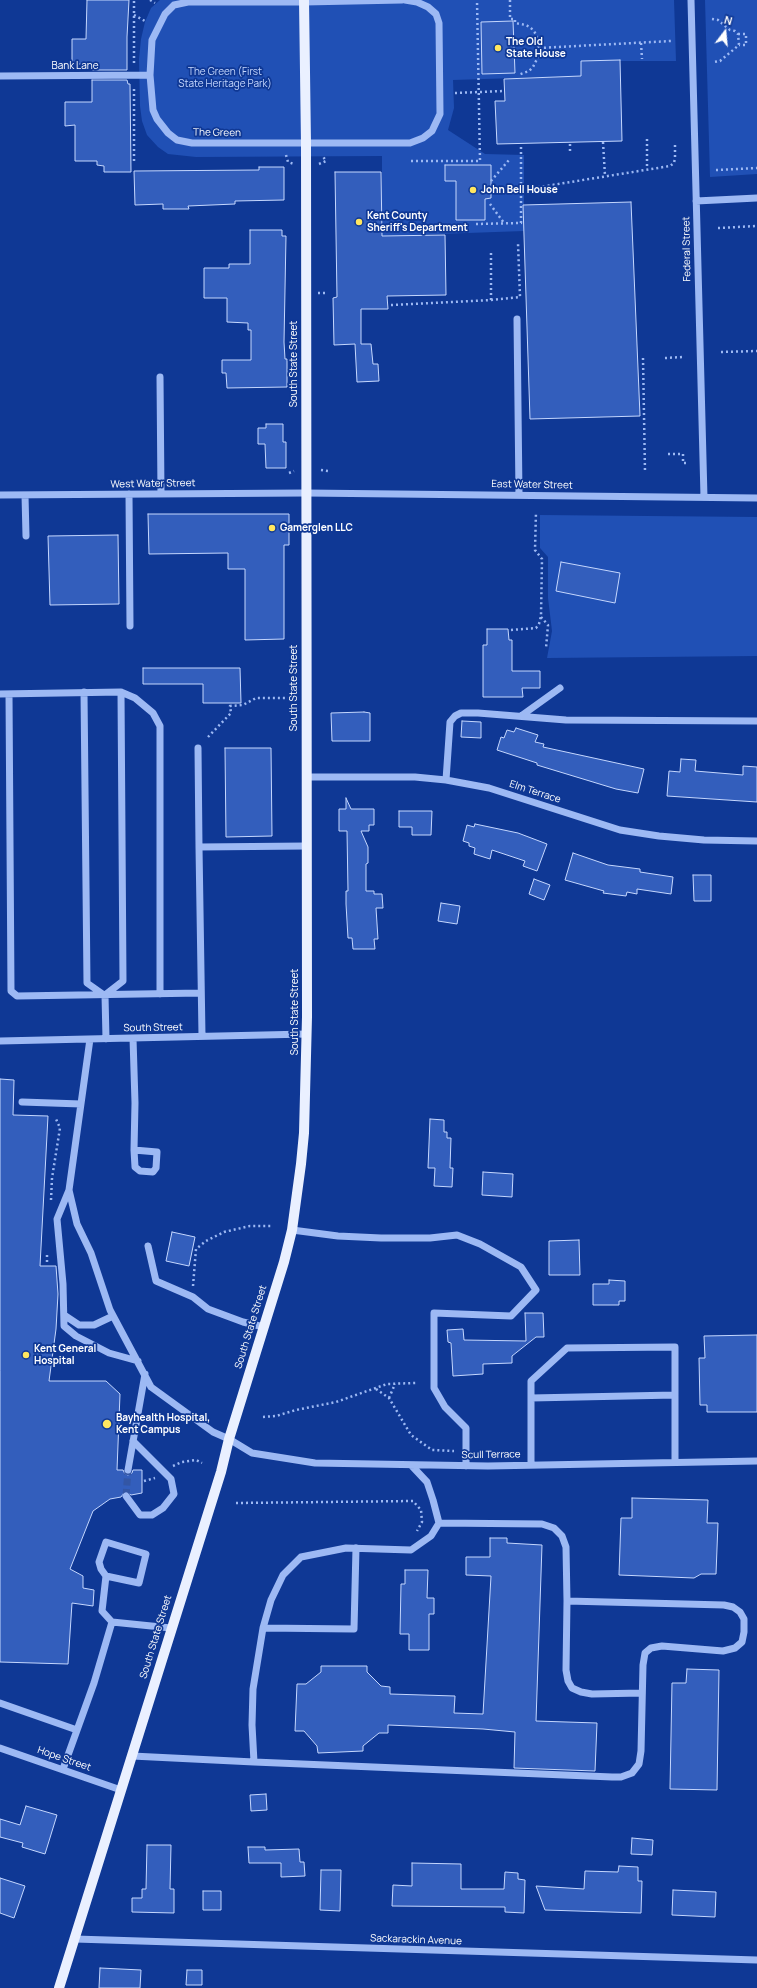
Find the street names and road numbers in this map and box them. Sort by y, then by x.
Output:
street label: Bank Lane [52,60,98,72]
street label: The Green [193,127,241,139]
street label: Federal Street [680,216,694,282]
street label: South State Street [288,321,300,407]
street label: West Water Street [110,477,196,491]
street label: East Water Street [491,478,573,492]
street label: South State Street [288,645,300,731]
street label: Elm Terrace [508,778,562,806]
street label: South State Street [289,969,301,1055]
street label: South Street [123,1021,183,1035]
street label: South State Street [233,1284,269,1370]
street label: Scull Terrace [461,1448,521,1462]
street label: South State Street [138,1594,174,1680]
street label: Hope Street [36,1744,92,1774]
street label: Sackarackin Avenue [370,1932,462,1948]

